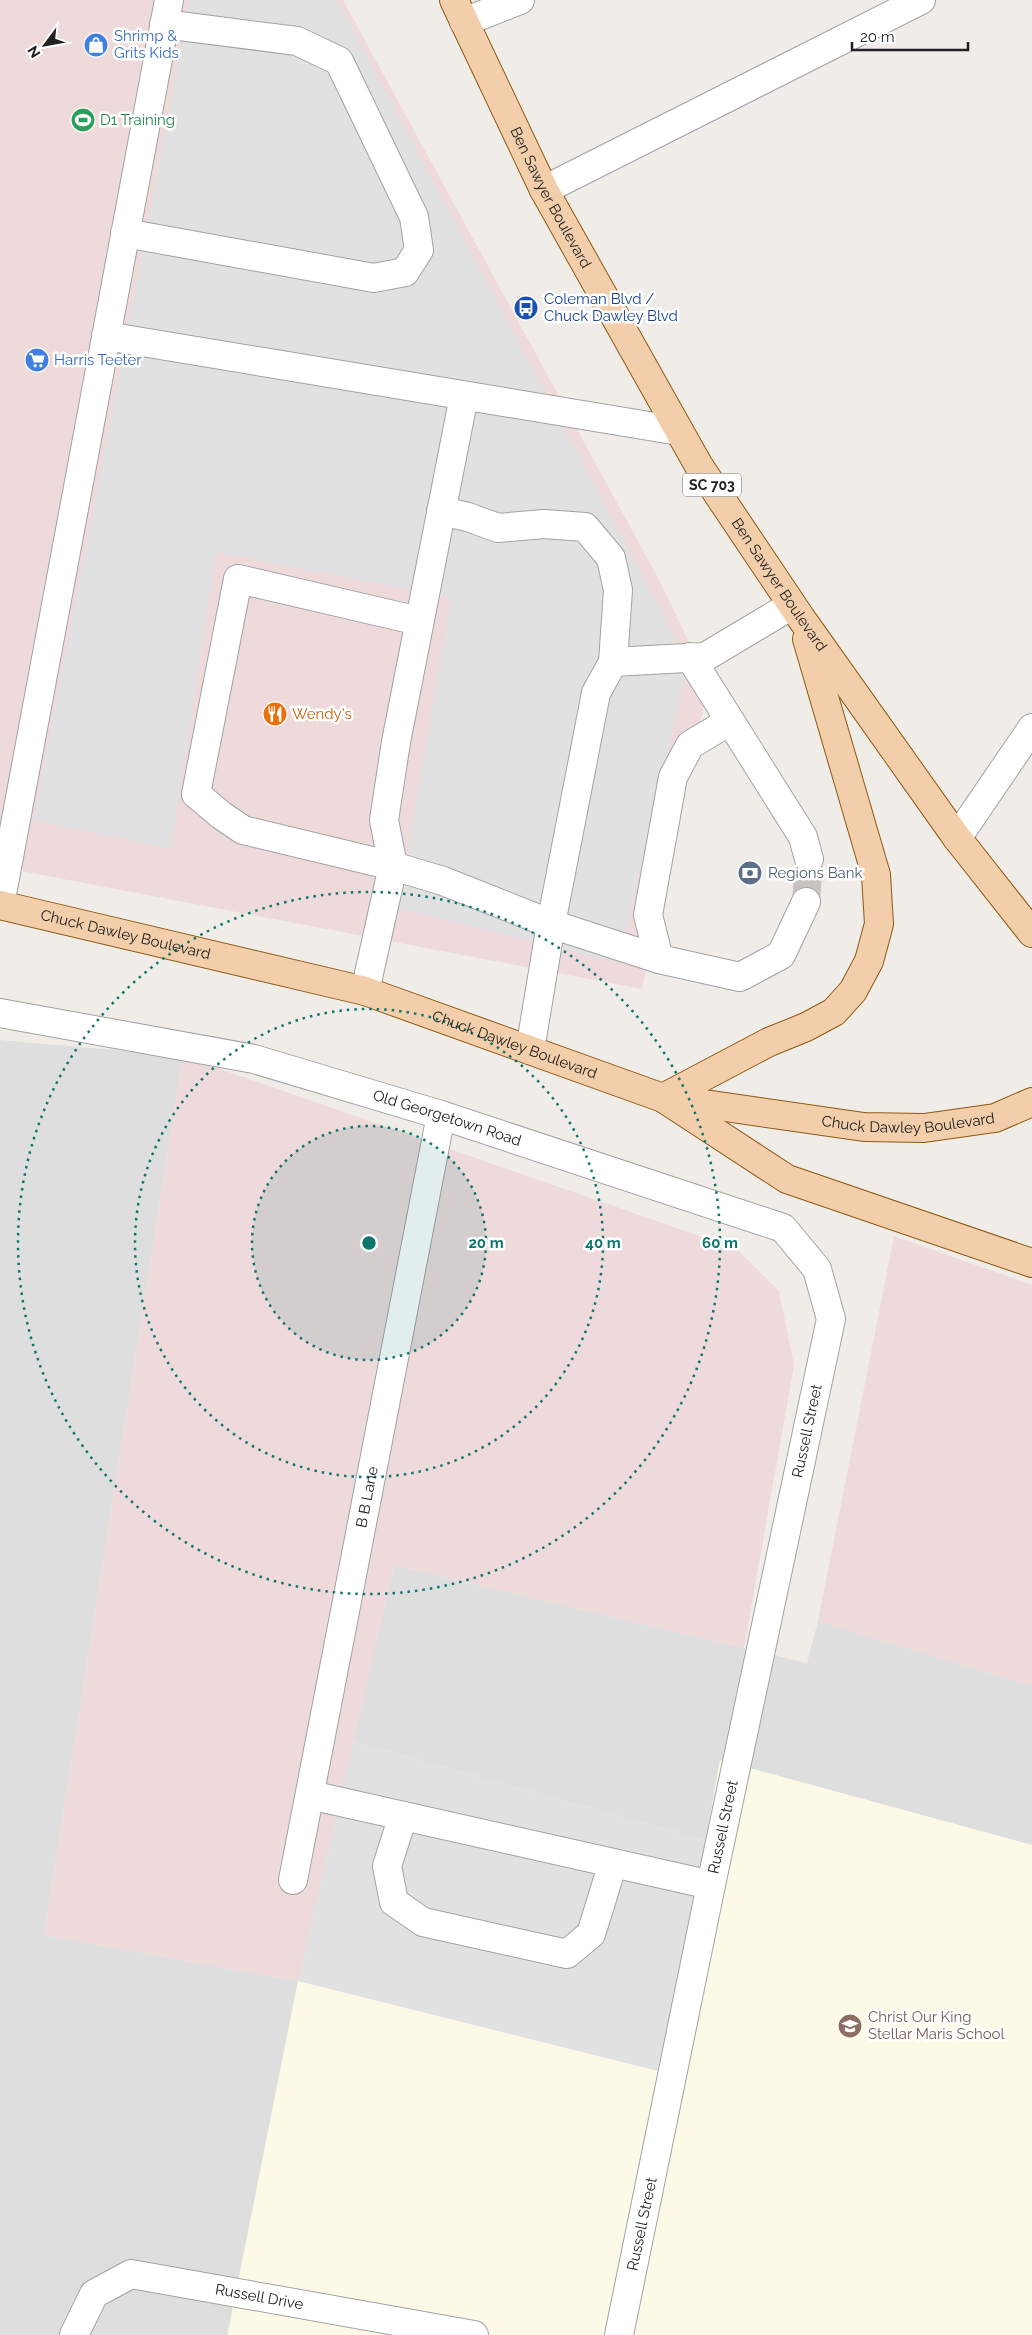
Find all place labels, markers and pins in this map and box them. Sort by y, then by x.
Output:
place label: Shrimp & Grits Kids [114,27,179,62]
shop icon: Shrimp & Grits Kids [83,32,109,58]
sports icon: D1 Training [70,107,96,133]
place label: D1 Training [100,111,175,129]
place label: Coleman Blvd / Chuck Dawley Blvd [544,290,678,325]
bus stop icon: Coleman Blvd / Chuck Dawley Blvd [513,295,539,321]
supermarket icon: Harris Teeter [24,347,50,373]
place label: Harris Teeter [54,351,142,369]
restaurant icon: Wendy's [262,701,288,727]
place label: Wendy's [292,705,352,723]
bank icon: Regions Bank [737,860,763,886]
place label: Regions Bank [768,864,863,882]
centre of rings [360,1234,378,1252]
place label: Christ Our King Stellar Maris School [868,2008,1006,2043]
school or university icon: Christ Our King Stellar Maris School [837,2013,863,2039]

